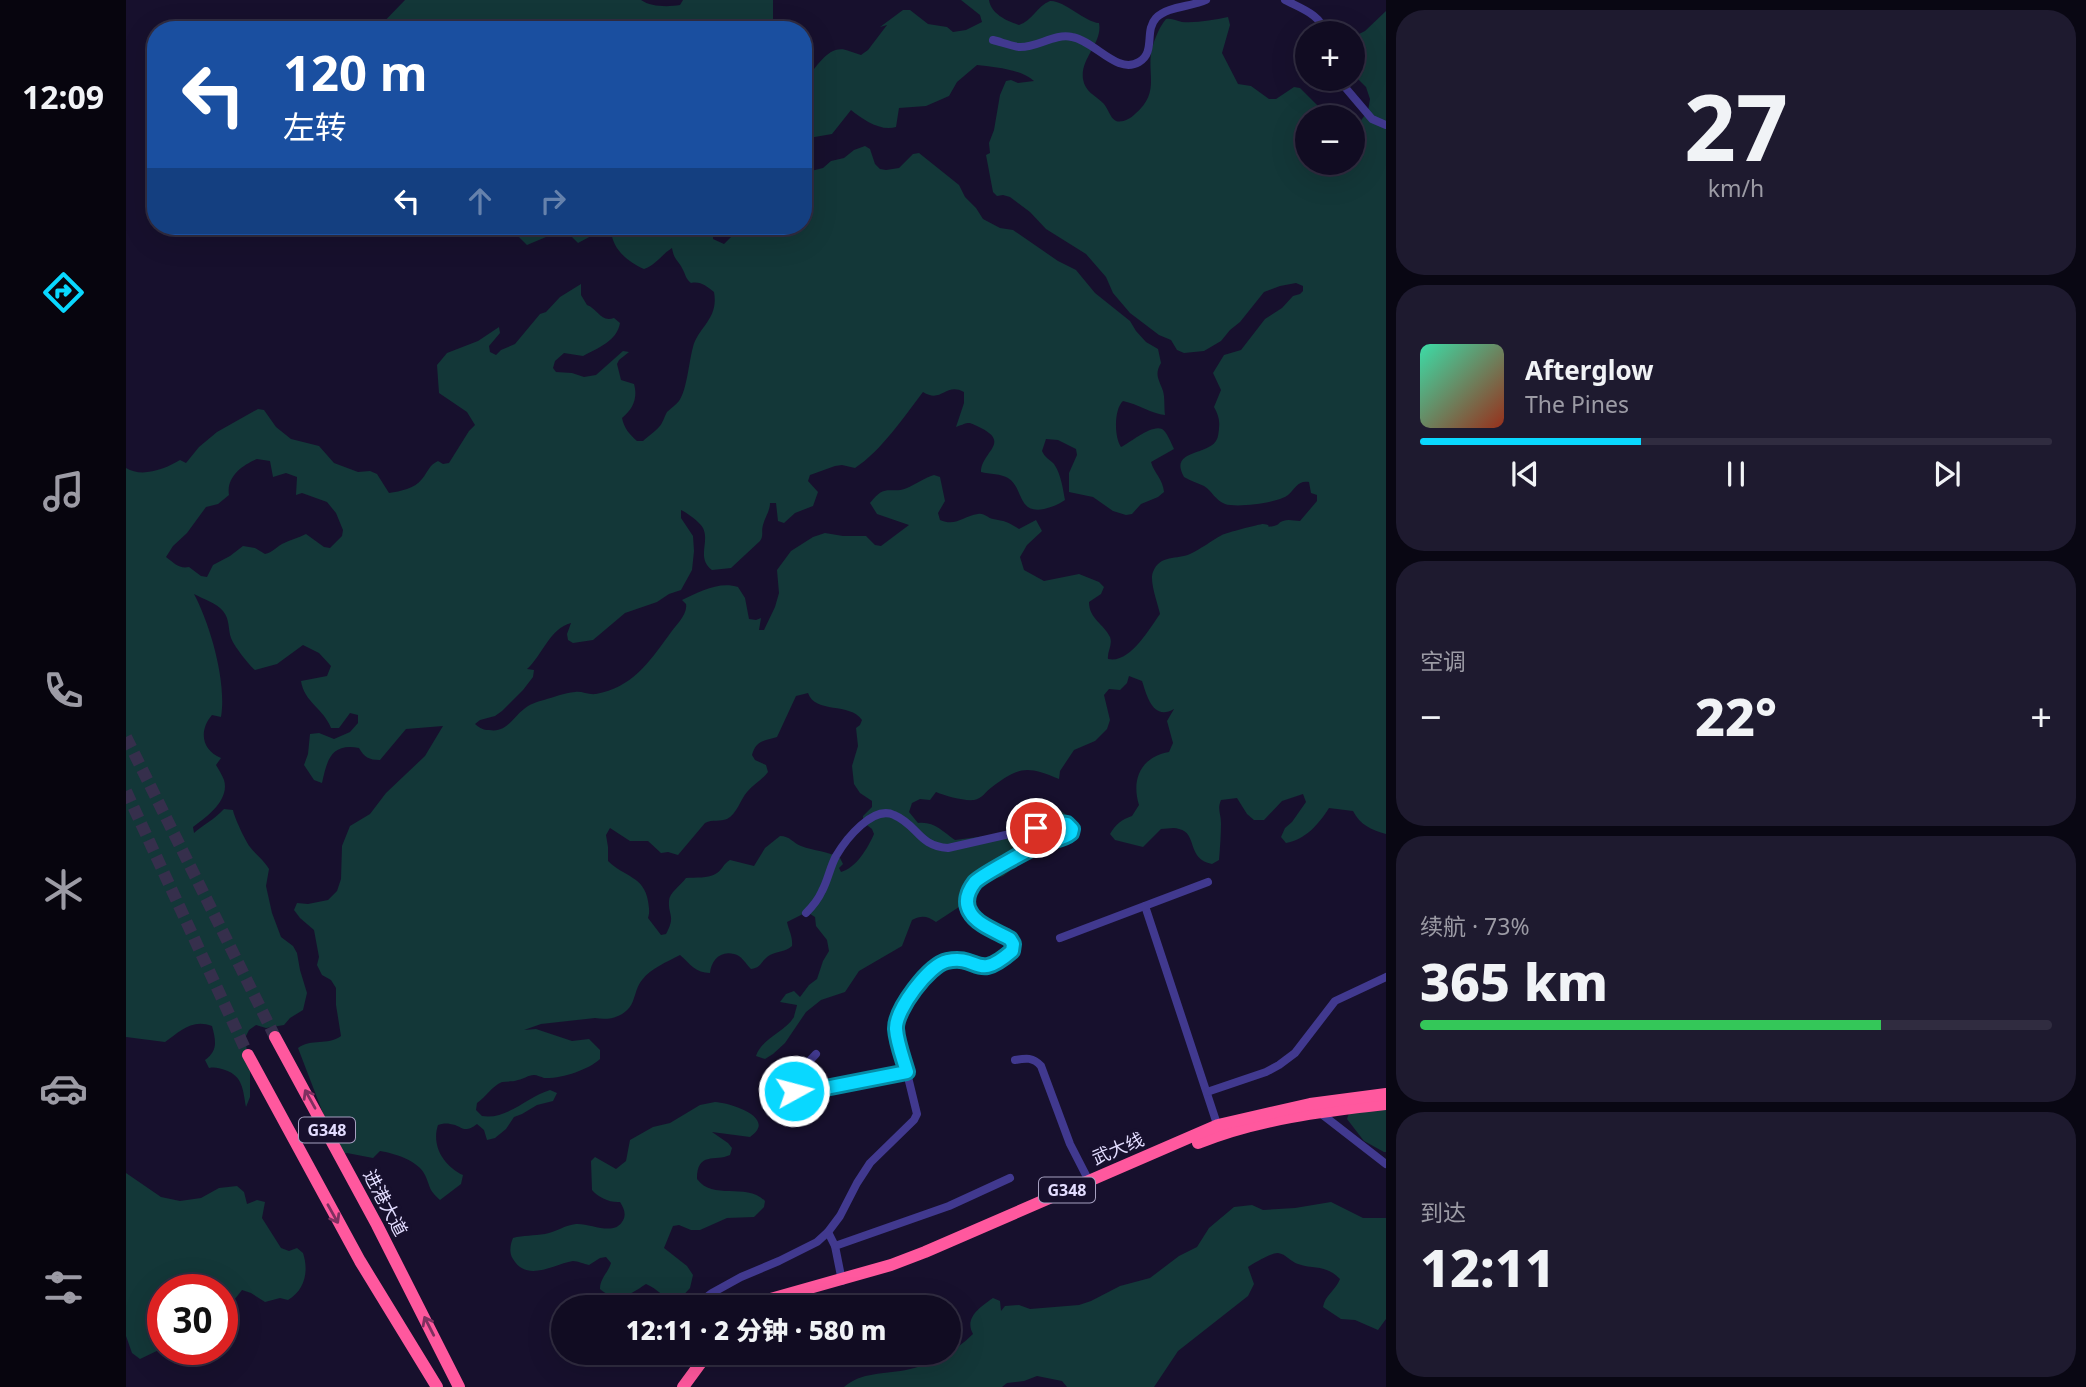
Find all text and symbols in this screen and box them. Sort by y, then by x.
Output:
map controls [1295,21,1365,175]
button: + [1295,21,1365,91]
text: 120 m [283,39,428,105]
icon: left [168,49,259,140]
text: 27 [1684,64,1788,188]
text: 12:09 [22,75,104,118]
text: 左转 [283,105,347,148]
button: − [1295,105,1365,175]
text: km/h [1708,172,1764,204]
icon: left [388,182,426,220]
icon: ahead [461,182,499,220]
icon: right [534,182,572,220]
icon: directions [39,268,88,317]
text: Afterglow [1525,352,1653,388]
text: The Pines [1525,388,1629,420]
icon: previous [1506,455,1544,493]
icon: pause [1717,455,1755,493]
icon: next [1928,455,1966,493]
icon: music [39,467,88,516]
text: 空调 [1420,645,1466,677]
icon: phone [39,666,88,715]
text: 22° [1695,680,1777,751]
text: − [1420,690,1442,742]
text: + [2030,690,2052,742]
pin [1006,798,1066,858]
icon: arrive [1017,809,1055,847]
icon: climate [39,865,88,914]
text: 续航 · 73% [1420,910,1530,942]
text: 365 km [1420,945,1608,1016]
position arrow [757,1054,831,1128]
icon: car [39,1064,88,1113]
one-way arrow [303,1090,317,1110]
road number: G348 [299,1118,355,1142]
street label: 武大线 [1088,1126,1147,1170]
street label: 进港大道 [358,1165,413,1240]
road number: G348 [1039,1178,1095,1202]
text: 到达 [1420,1196,1466,1228]
one-way arrow [327,1203,340,1224]
text: 12:11 [1420,1231,1555,1302]
icon: filters [39,1263,88,1312]
speed limit sign: 30 [147,1274,238,1365]
text: 12:11 · 2 分钟 · 580 m [626,1312,886,1348]
one-way arrow [422,1316,435,1337]

